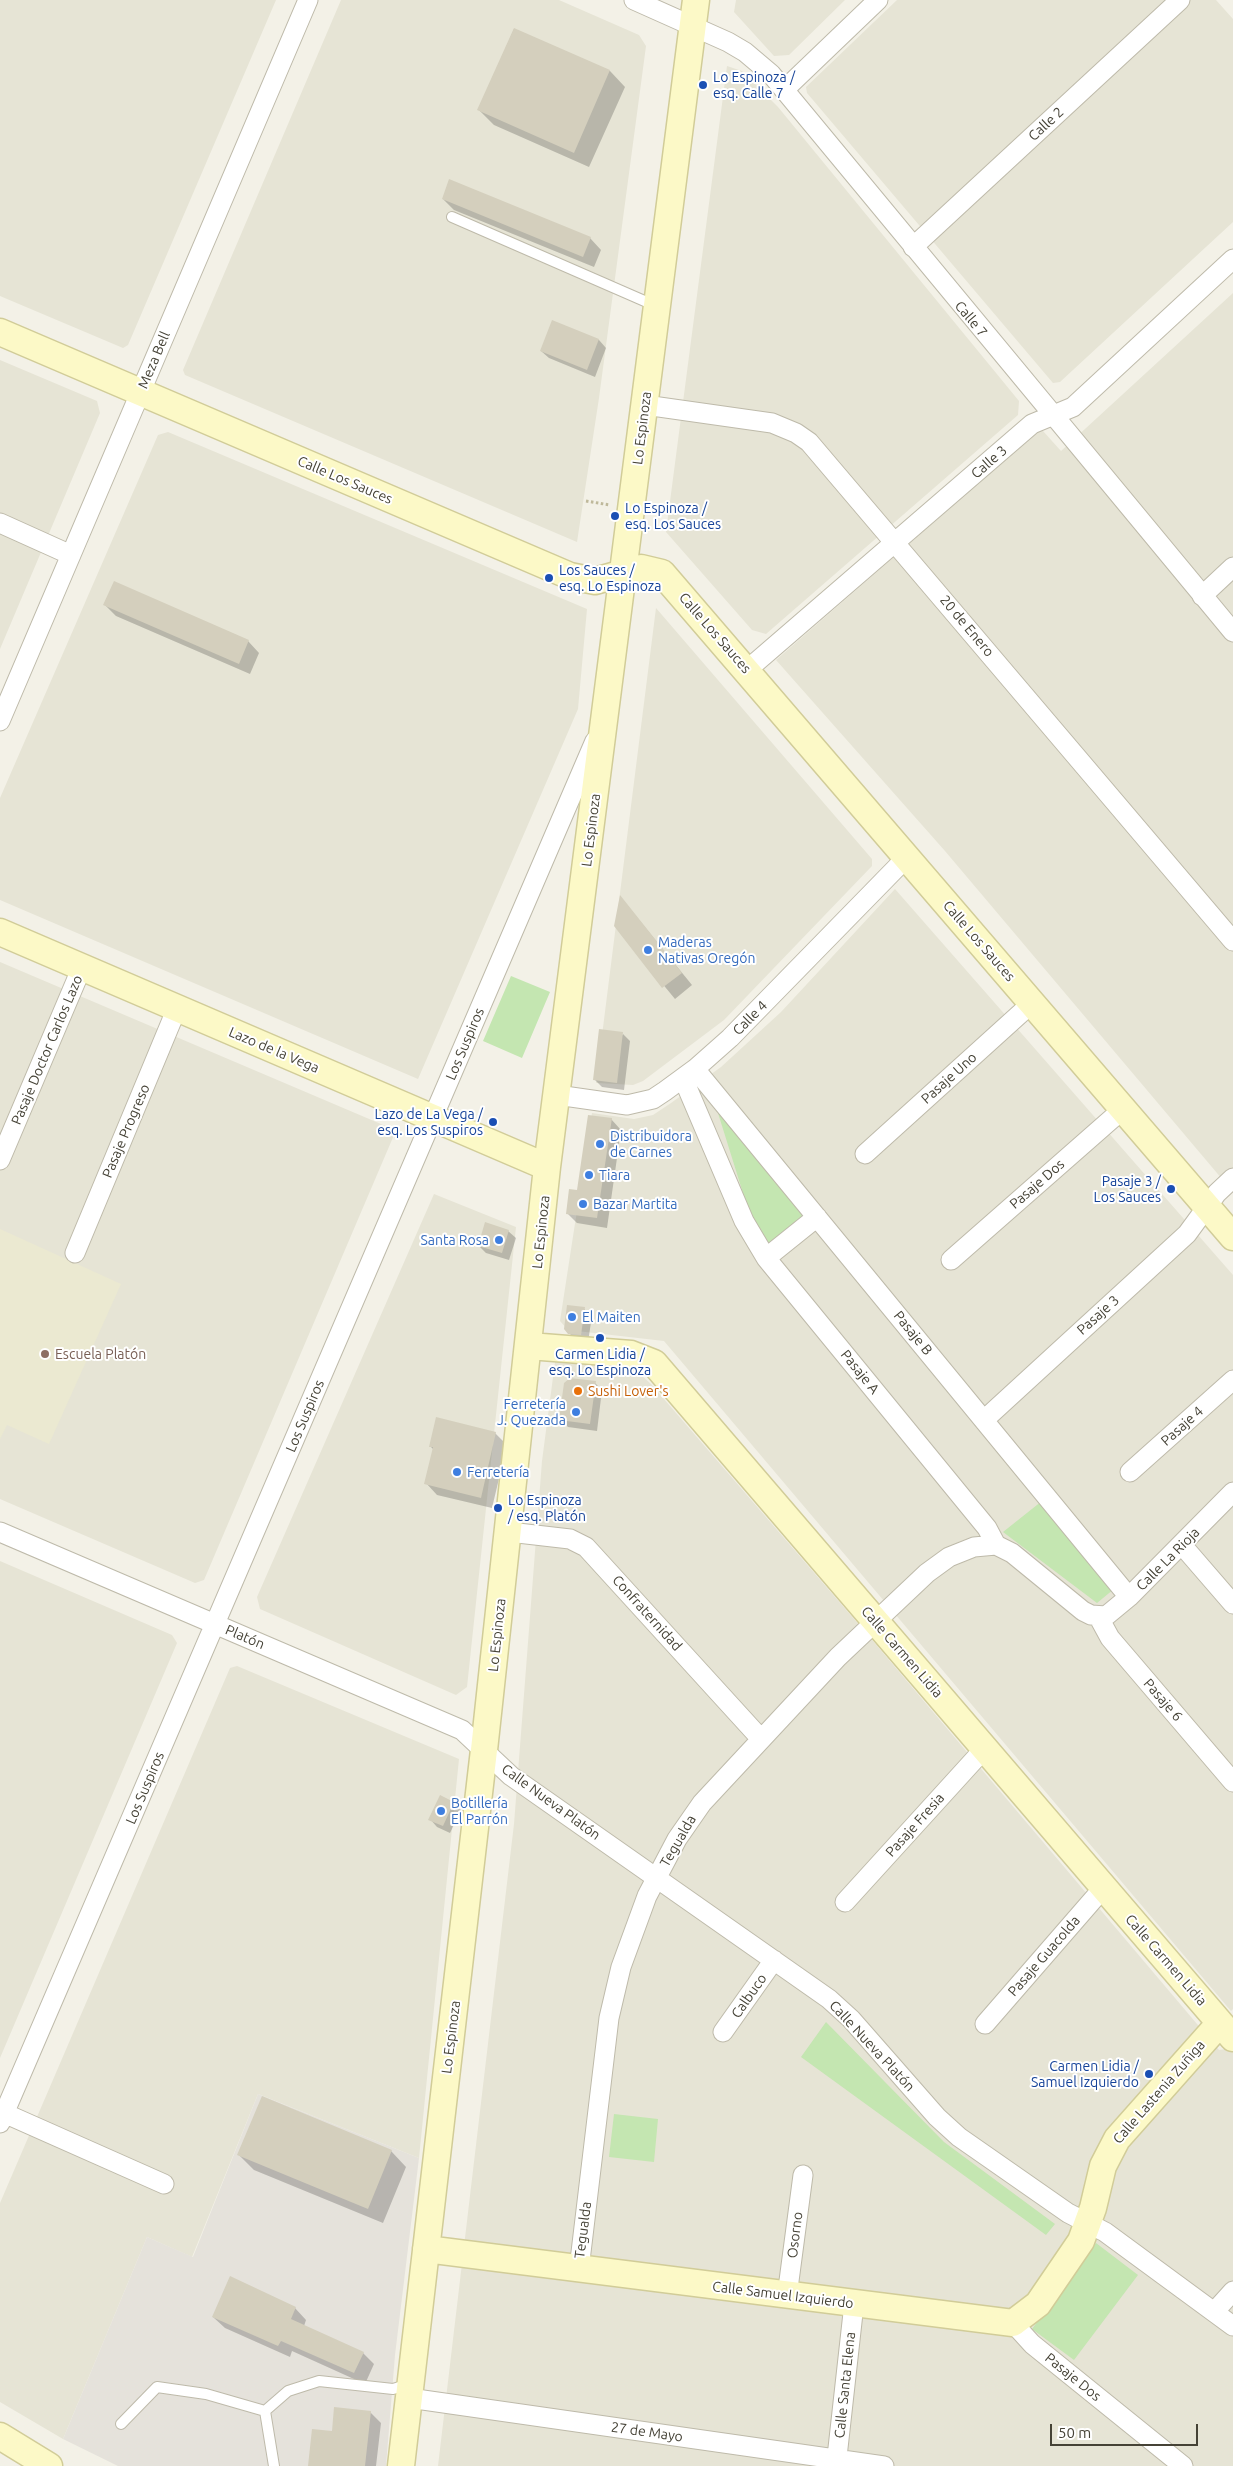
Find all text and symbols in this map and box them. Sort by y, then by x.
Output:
place label: Lo Espinoza / esq. Calle 7 [713,69,795,102]
marker: Lo Espinoza / esq. Calle 7 [697,79,709,91]
street label: Calle 2 [1025,104,1067,144]
street label: Calle 7 [951,298,991,340]
street label: Meza Bell [134,329,174,391]
street label: Lo Espinoza [629,390,655,466]
street label: Calle 3 [968,442,1010,482]
street label: Calle Los Sauces [295,452,395,508]
place label: Lo Espinoza / esq. Los Sauces [625,500,721,532]
marker: Lo Espinoza / esq. Los Sauces [609,510,621,522]
place label: Los Sauces / esq. Lo Espinoza [559,562,661,594]
marker: Los Sauces / esq. Lo Espinoza [543,572,555,584]
street label: Calle Los Sauces [675,589,755,677]
street label: 20 de Enero [936,592,998,660]
street label: Lo Espinoza [578,792,604,868]
street label: Calle Los Sauces [939,897,1019,985]
place label: Maderas Nativas Oregón [658,934,755,966]
marker: Maderas Nativas Oregón [642,944,654,956]
street label: Pasaje Doctor Carlos Lazo [8,973,86,1127]
street label: Calle 4 [729,997,771,1039]
street label: Los Suspiros [442,1005,488,1083]
street label: Lazo de la Vega [226,1023,322,1077]
street label: Pasaje Uno [918,1049,980,1107]
street label: Pasaje Progreso [99,1082,153,1180]
place label: Lazo de La Vega / esq. Los Suspiros [375,1106,483,1138]
marker: Lazo de La Vega / esq. Los Suspiros [487,1116,499,1128]
place label: Distribuidora de Carnes [610,1128,692,1160]
marker: Distribuidora de Carnes [594,1138,606,1150]
street label: Pasaje Dos [1006,1156,1068,1212]
place label: Tiara [599,1167,630,1183]
marker: Tiara [583,1169,595,1181]
place label: Pasaje 3 / Los Sauces [1094,1173,1161,1206]
marker: Pasaje 3 / Los Sauces [1165,1183,1177,1195]
street label: Lo Espinoza [529,1194,553,1270]
place label: Bazar Martita [593,1196,677,1212]
marker: Bazar Martita [577,1198,589,1210]
place label: Santa Rosa [420,1232,489,1248]
marker: Santa Rosa [493,1234,505,1246]
street label: Pasaje 3 [1073,1292,1123,1338]
street label: Pasaje B [890,1308,936,1358]
place label: El Maiten [582,1309,641,1325]
marker: El Maiten [566,1311,578,1323]
marker: Carmen Lidia / esq. Lo Espinoza [594,1332,606,1344]
place label: Escuela Platón [55,1346,146,1362]
place label: Carmen Lidia / esq. Lo Espinoza [549,1346,651,1378]
street label: Pasaje A [837,1346,883,1398]
marker: Escuela Platón [39,1348,51,1360]
street label: Los Suspiros [282,1377,328,1455]
place label: Sushi Lover's [588,1383,669,1399]
marker: Sushi Lover's [572,1385,584,1397]
place label: Ferretería J. Quezada [497,1396,566,1428]
street label: Pasaje 4 [1157,1403,1207,1449]
marker: Ferretería J. Quezada [570,1406,582,1418]
place label: Ferretería [467,1464,530,1480]
marker: Ferretería [451,1466,463,1478]
place label: Lo Espinoza / esq. Platón [508,1492,586,1524]
marker: Lo Espinoza / esq. Platón [492,1502,504,1514]
street label: Calle La Rioja [1133,1524,1203,1594]
street label: Confraternidad [609,1572,685,1654]
street label: Lo Espinoza [485,1597,509,1673]
street label: Calle Carmen Lidia [858,1603,946,1701]
street label: Platón [223,1621,267,1653]
street label: Pasaje 6 [1140,1675,1186,1725]
street label: Los Suspiros [122,1749,168,1827]
street label: Calle Nueva Platón [498,1761,604,1843]
street label: Pasaje Fresia [882,1790,948,1860]
place label: Botillería El Parrón [451,1795,508,1828]
marker: Botillería El Parrón [435,1805,447,1817]
street label: Tegualda [656,1812,700,1870]
street label: Calle Carmen Lidia [1122,1911,1210,2009]
street label: Pasaje Guacolda [1004,1912,1084,2000]
street label: Calbuco [728,1971,770,2021]
street label: Calle Nueva Platón [826,1997,918,2095]
street label: Lo Espinoza [438,1999,464,2075]
street label: Calle Lastenia Zuñiga [1109,2037,1209,2147]
place label: Carmen Lidia / Samuel Izquierdo [1031,2058,1139,2090]
marker: Carmen Lidia / Samuel Izquierdo [1143,2068,1155,2080]
street label: Tegualda [571,2201,595,2259]
street label: Osorno [784,2211,806,2259]
street label: Calle Samuel Izquierdo [711,2278,855,2312]
street label: Calle Santa Elena [831,2331,859,2439]
street label: Pasaje Dos [1042,2349,1104,2405]
scale bar [1053,2414,1200,2446]
street label: 27 de Mayo [610,2419,684,2445]
text: 50 m [1058,2424,1091,2441]

